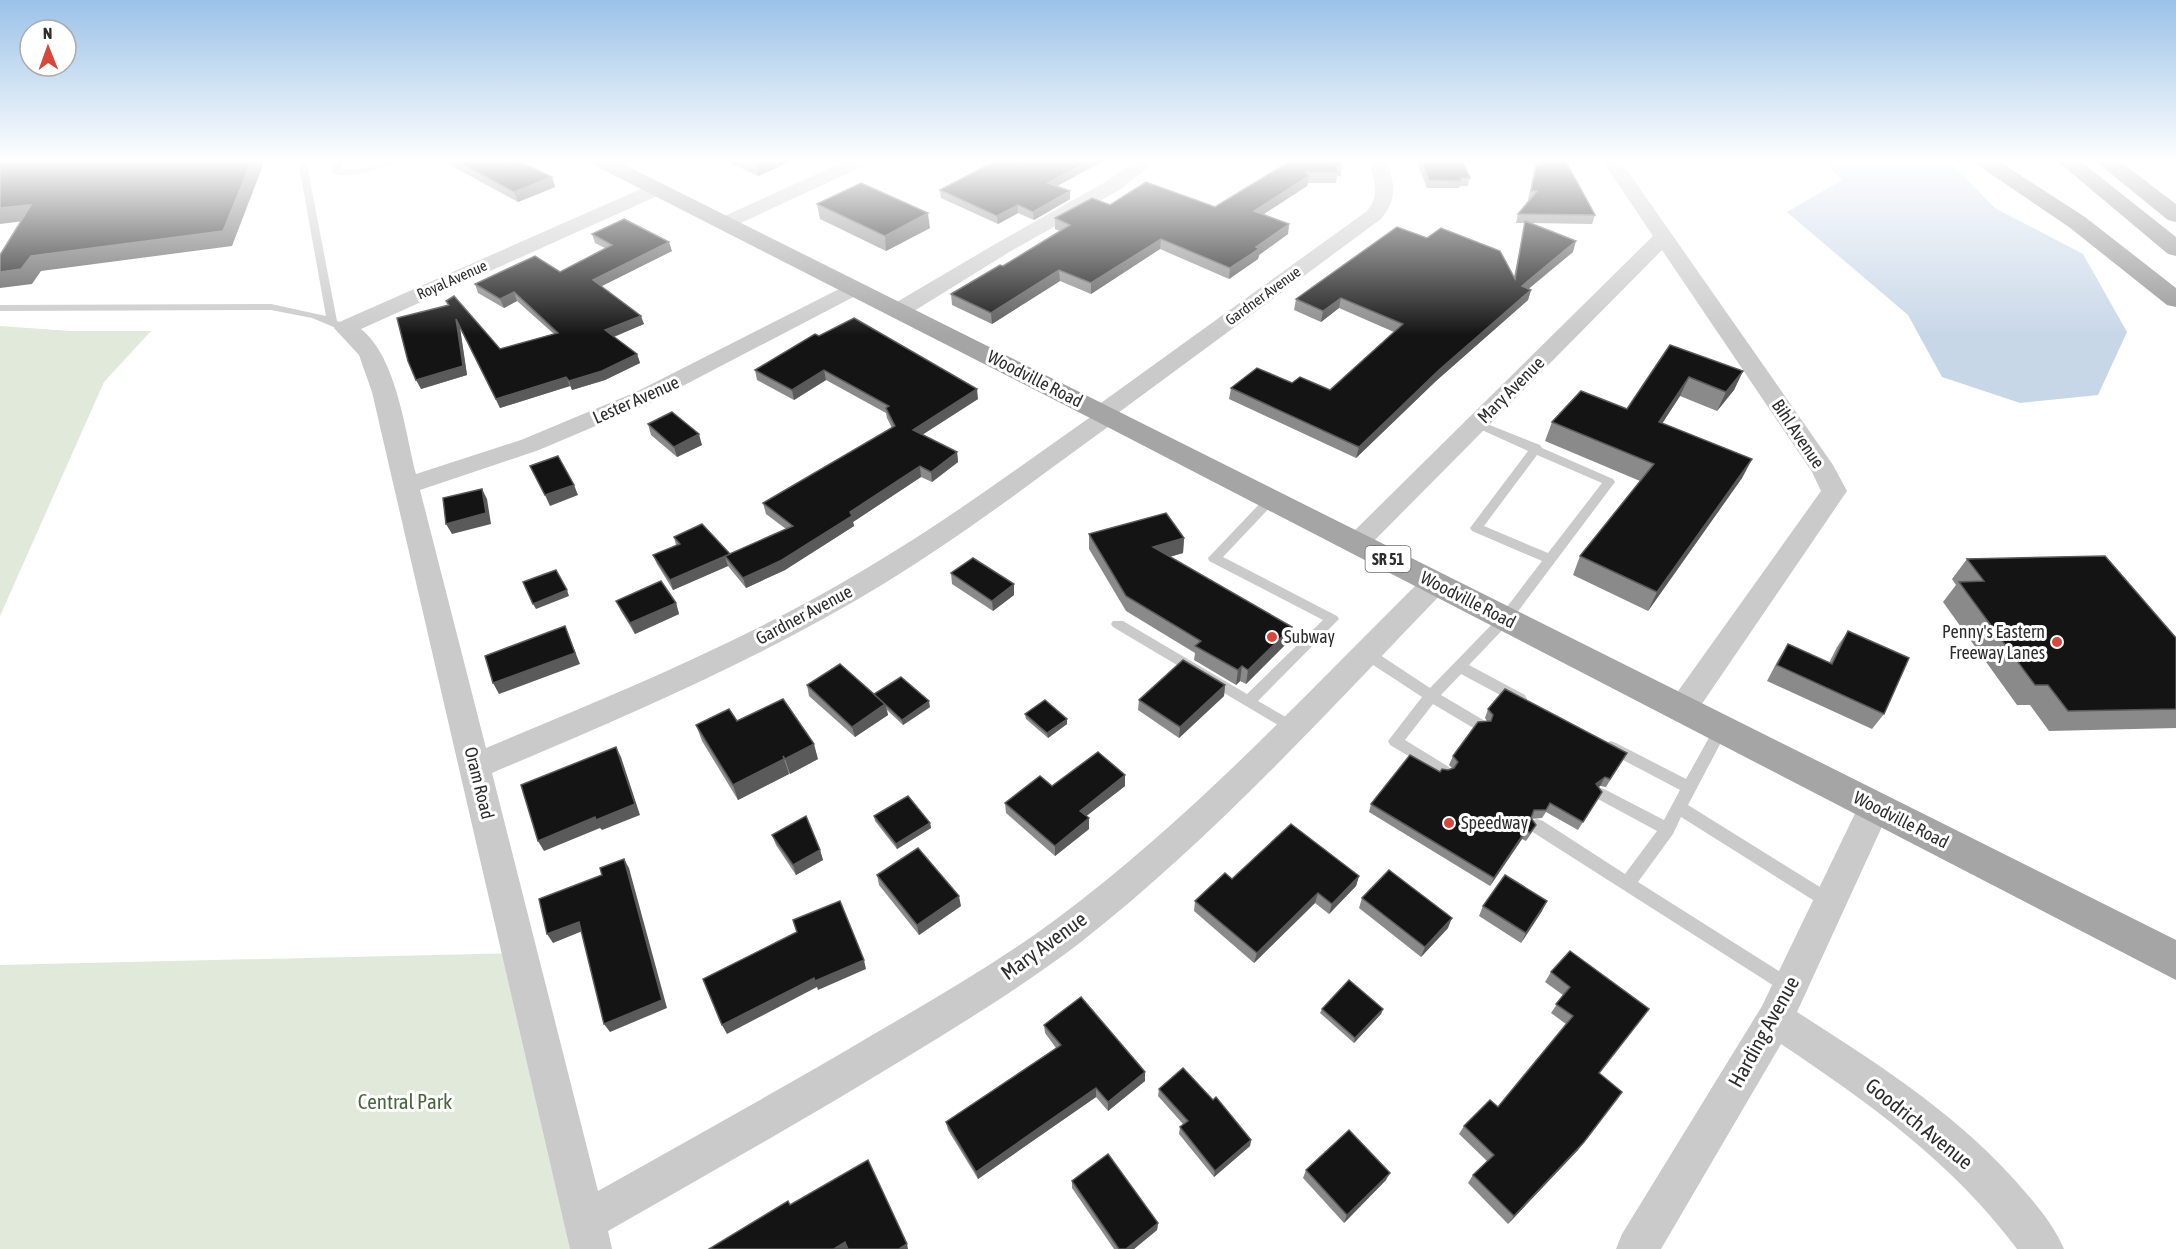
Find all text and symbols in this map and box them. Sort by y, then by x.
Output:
north arrow [18,18,78,78]
text: N [43,24,53,42]
street label: Royal Avenue [414,256,490,303]
street label: Gardner Avenue [1222,263,1304,328]
street label: Woodville Road [984,346,1086,411]
street label: Mary Avenue [1473,352,1548,427]
street label: Lester Avenue [589,371,682,428]
street label: Bihl Avenue [1768,395,1829,472]
road number: SR 51 [1366,546,1410,572]
street label: Woodville Road [1417,567,1519,632]
street label: Gardner Avenue [752,580,856,649]
place label: Penny's Eastern Freeway Lanes [1942,621,2045,663]
place label: Subway [1284,626,1335,647]
marker: Subway [1265,630,1279,644]
marker: Penny's Eastern Freeway Lanes [2050,635,2064,649]
street label: Oram Road [460,745,499,821]
street label: Woodville Road [1850,787,1952,852]
place label: Speedway [1461,812,1528,833]
marker: Speedway [1442,816,1456,830]
street label: Mary Avenue [996,906,1091,984]
street label: Harding Avenue [1723,972,1803,1091]
street label: Goodrich Avenue [1861,1073,1978,1174]
park label: Central Park [358,1089,452,1113]

